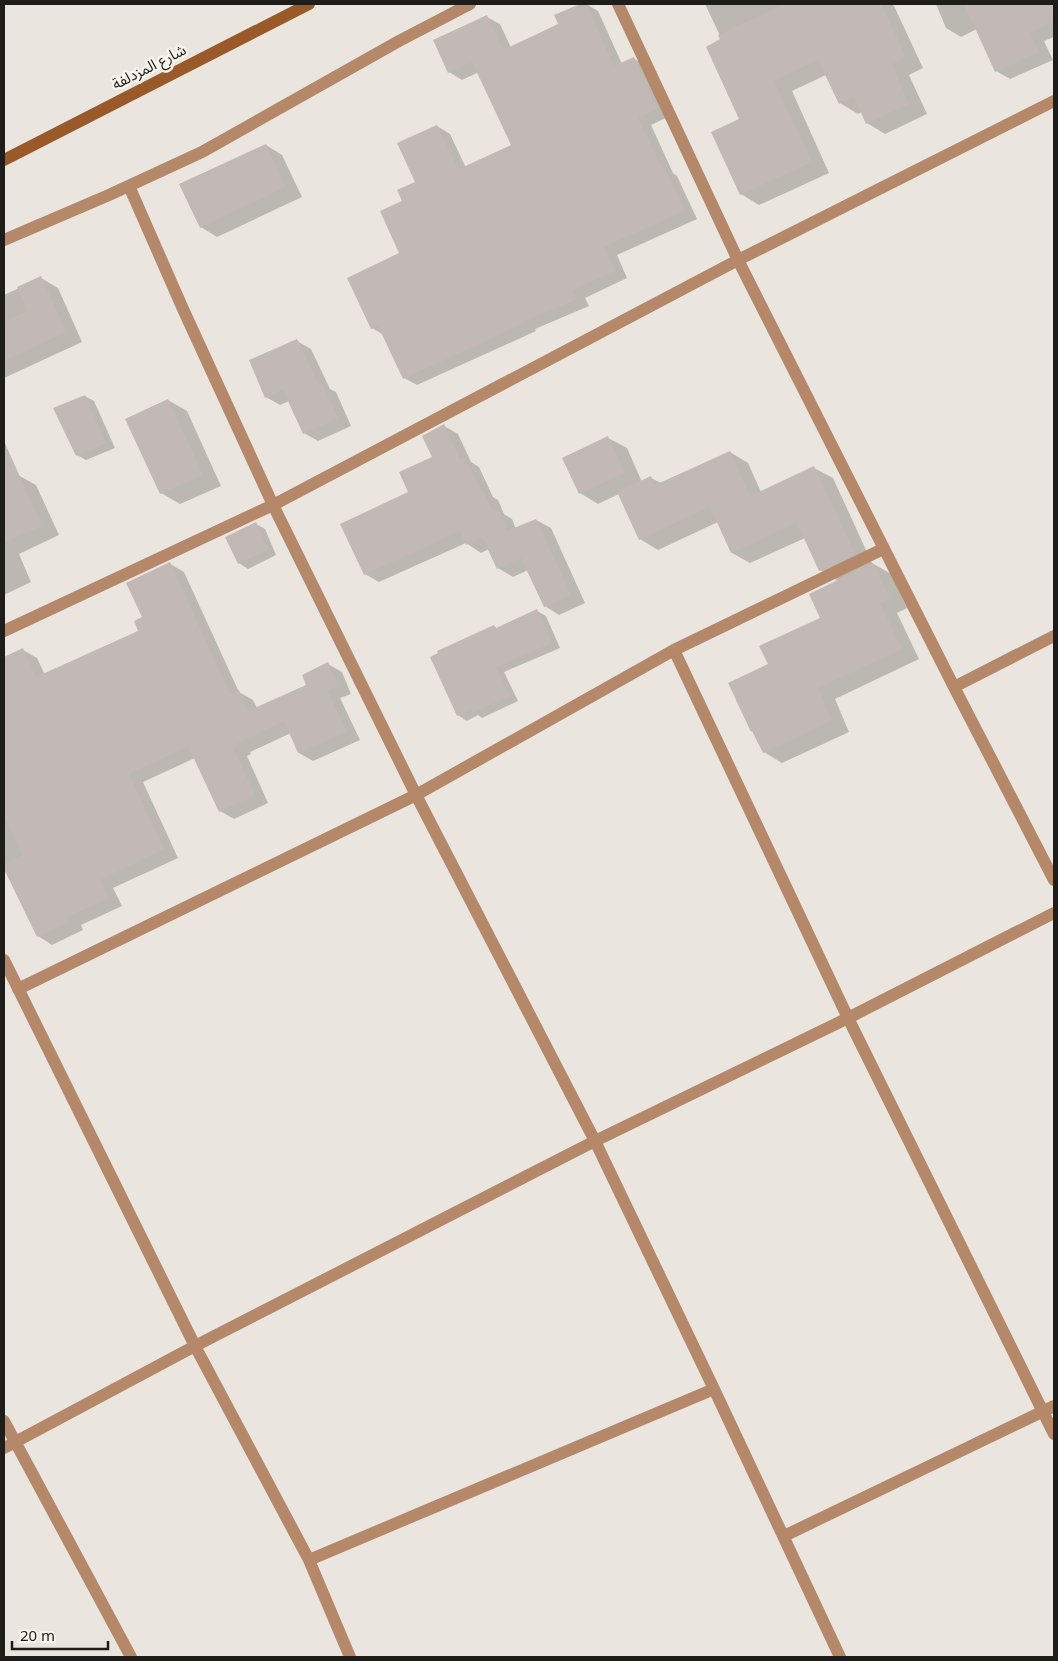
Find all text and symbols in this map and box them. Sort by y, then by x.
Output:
street label: شارع المزدلفة [108,39,191,96]
scale bar [12,1618,109,1650]
text: 20 m [20,1625,55,1645]

